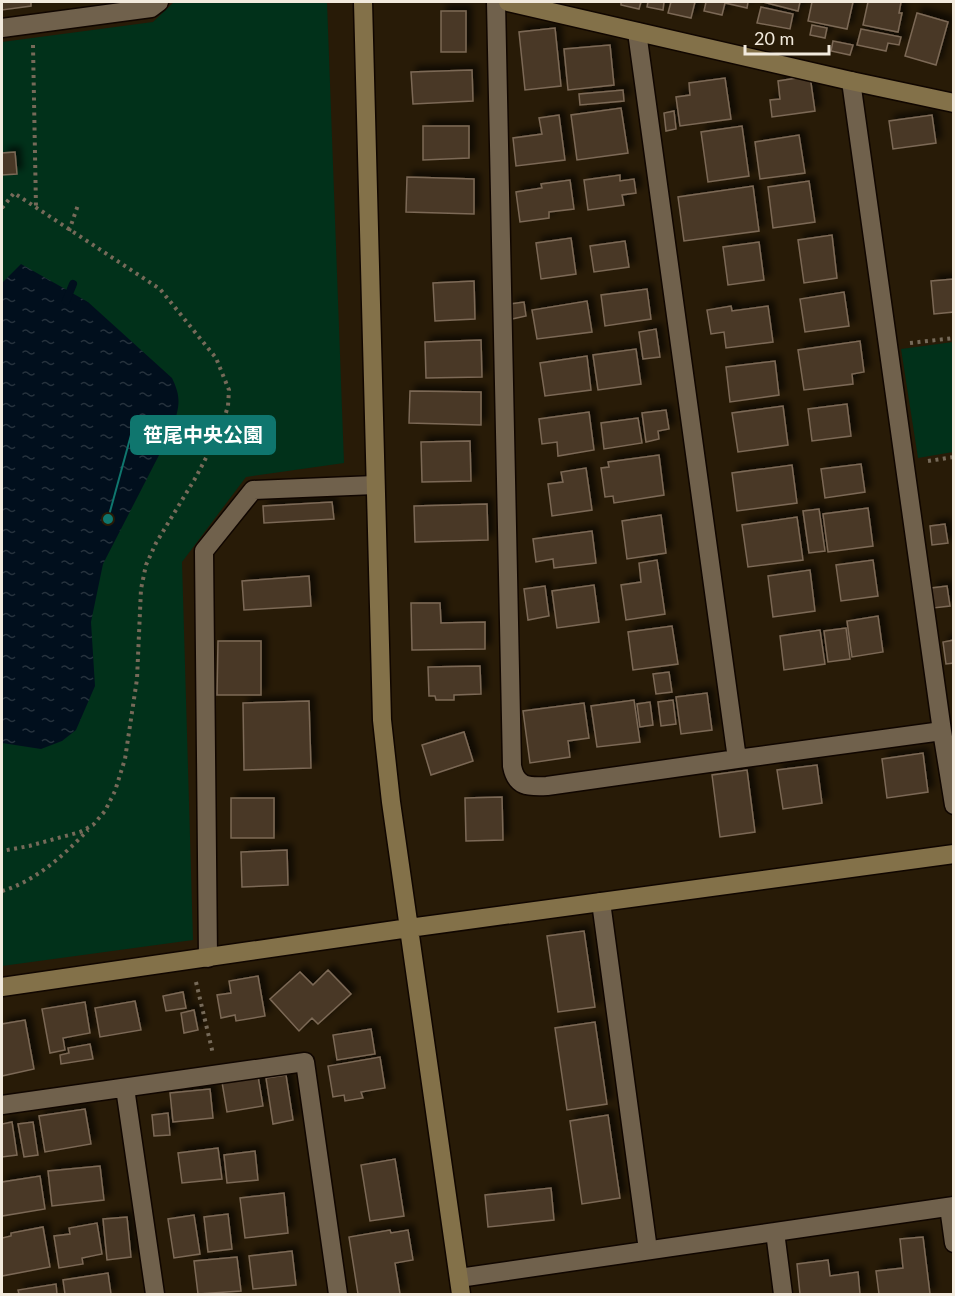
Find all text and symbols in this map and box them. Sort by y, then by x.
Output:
scale bar [745,18,829,56]
text: 20 m [754,27,794,49]
callout: 笹尾中央公園 [131,416,275,454]
text: 笹尾中央公園 [143,422,263,446]

